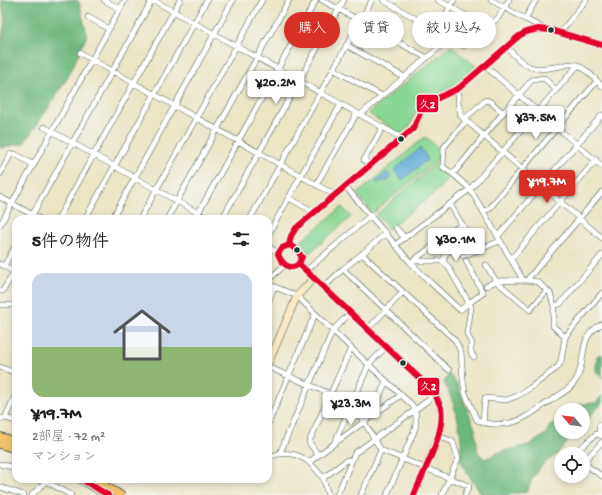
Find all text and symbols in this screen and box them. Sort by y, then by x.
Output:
chip: 購入 [284,12,340,48]
chip: 賃貸 [348,12,404,48]
chip: 絞り込み [412,12,496,48]
unlabelled marker [546,25,556,35]
pin: ¥20.2M [243,71,309,105]
text: ¥20.2M [256,76,296,91]
line badge: 久2 [416,94,439,113]
text: 久2 [419,99,436,112]
pin: ¥37.5M [503,106,569,140]
text: ¥37.5M [516,111,556,126]
unlabelled marker [396,134,406,144]
pin: ¥19.7M [514,170,580,204]
text: ¥19.7M [528,175,566,190]
icon: filters [230,228,252,250]
pin: ¥30.1M [423,228,489,262]
text: 5件の物件 [32,233,109,253]
text: ¥30.1M [437,233,475,248]
unlabelled marker [292,245,302,255]
icon: home [106,299,178,371]
unlabelled marker [398,358,408,368]
line badge: 久2 [417,377,440,396]
text: 久2 [420,381,437,394]
pin: ¥23.3M [318,392,384,426]
text: ¥23.3M [332,397,371,412]
north arrow [554,403,590,439]
map controls [554,403,590,483]
text: ¥19.7M [32,405,81,425]
text: 2部屋 · 72 m² [32,430,105,445]
button: locate [554,447,590,483]
text: マンション [32,450,96,465]

